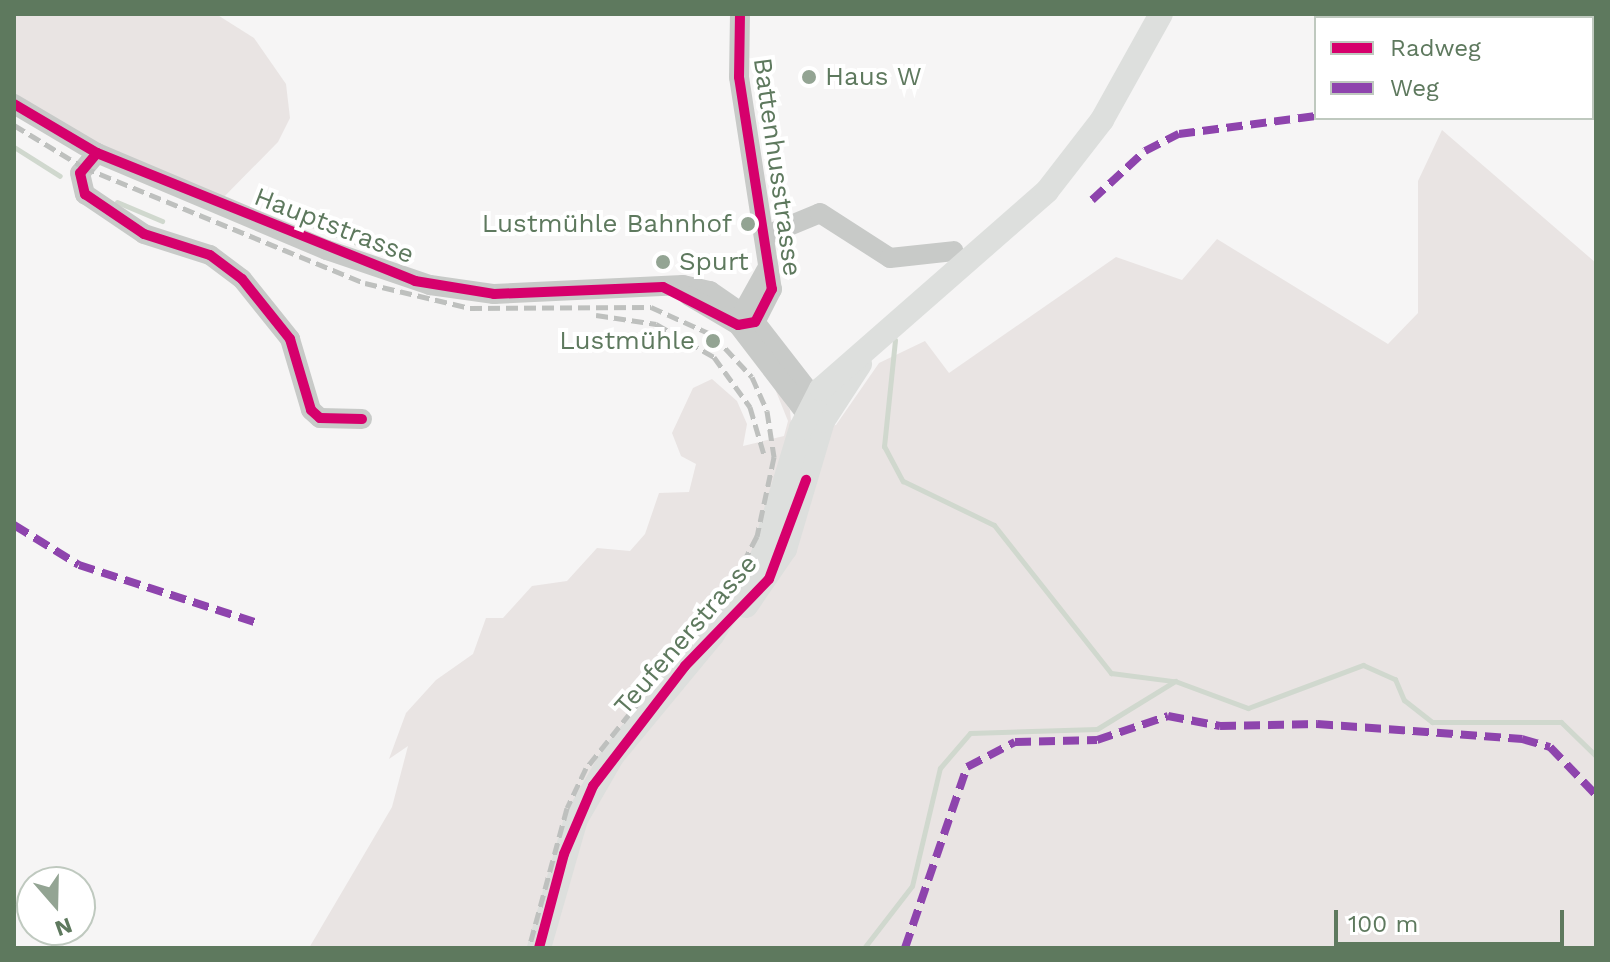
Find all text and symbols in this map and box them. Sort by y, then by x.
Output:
legend [1314,16,1594,120]
text: Radweg [1390,34,1481,62]
street label: Battenhusstrasse [746,56,808,278]
place label: Haus W [825,61,922,93]
marker: Haus W [800,68,818,86]
text: Weg [1390,74,1439,102]
street label: Hauptstrasse [250,181,418,271]
place label: Lustmühle Bahnhof [482,208,732,240]
marker: Lustmühle Bahnhof [739,215,757,233]
place label: Spurt [679,246,749,278]
marker: Spurt [654,253,672,271]
place label: Lustmühle [559,325,695,357]
marker: Lustmühle [702,330,724,352]
street label: Teufenerstrasse [608,549,764,721]
north arrow [16,866,96,946]
scale bar [1338,894,1568,944]
text: 100 m [1348,910,1418,938]
text: N [52,913,76,942]

